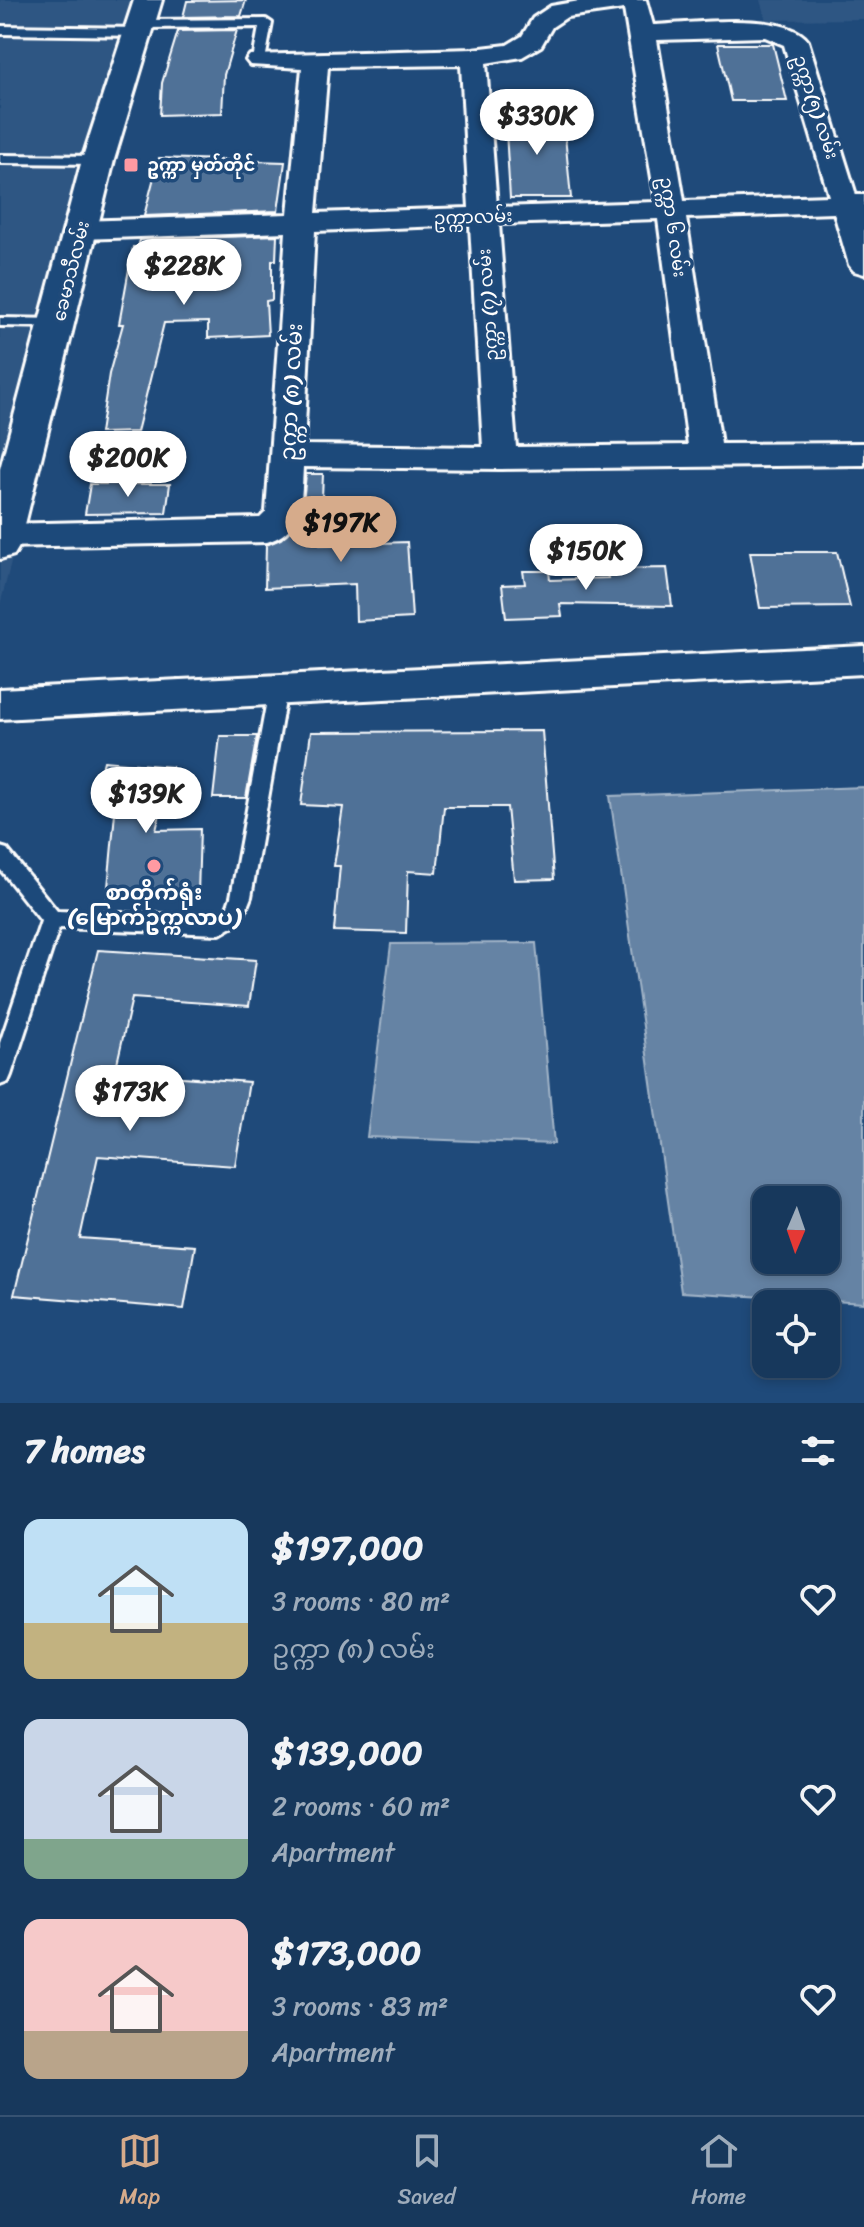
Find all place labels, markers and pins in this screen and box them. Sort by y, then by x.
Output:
pin: $330K [481,89,593,157]
place label: ဥက္ကာ မှတ်တိုင် [147,149,255,181]
marker: ဥက္ကာ မှတ်တိုင် [122,156,140,174]
pin: $228K [128,239,240,307]
pin: $200K [72,431,184,499]
pin: $197K [285,496,397,564]
pin: $150K [530,524,642,592]
pin: $139K [90,767,202,835]
marker: စာတိုက်ရုံး (မြောက်ဥက္ကလာပ) [145,857,163,875]
place label: စာတိုက်ရုံး (မြောက်ဥက္ကလာပ) [67,873,243,937]
pin: $173K [74,1065,186,1133]

